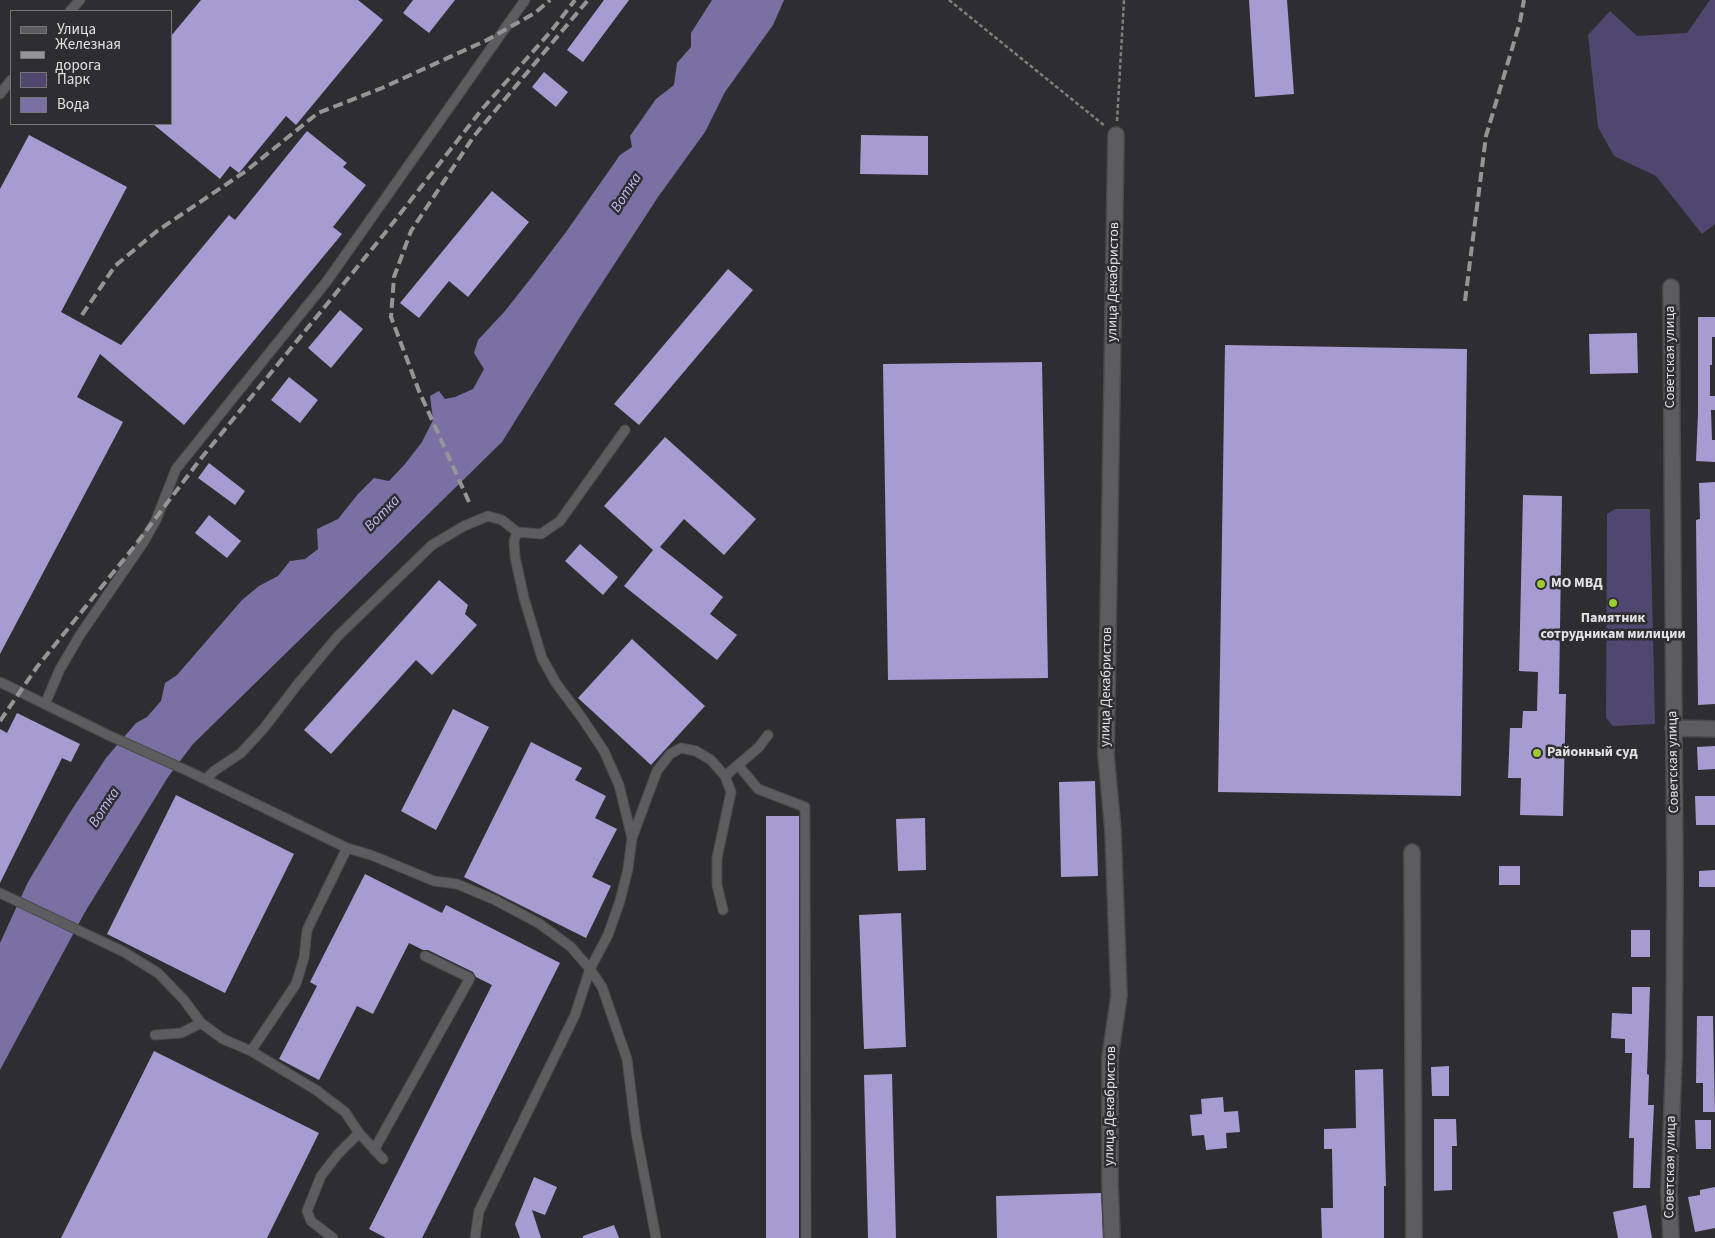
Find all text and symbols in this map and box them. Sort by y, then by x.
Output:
legend [10,10,172,125]
text: Улица [57,19,96,40]
text: Железная дорога [55,34,121,76]
text: Парк [57,69,90,90]
text: Вода [57,94,90,115]
water label: Вотка [608,170,646,216]
street label: улица Декабристов [1105,222,1123,342]
street label: Советская улица [1663,306,1679,408]
water label: Вотка [362,492,404,536]
place label: МО МВД [1551,576,1603,592]
marker: МО МВД [1535,578,1547,590]
marker: Памятник сотрудникам милиции [1607,597,1619,609]
place label: Памятник сотрудникам милиции [1540,611,1686,644]
street label: улица Декабристов [1098,627,1116,747]
street label: Советская улица [1665,711,1683,813]
place label: Районный суд [1547,745,1638,761]
marker: Районный суд [1531,747,1543,759]
water label: Вотка [86,785,124,831]
street label: улица Декабристов [1102,1046,1120,1166]
street label: Советская улица [1662,1116,1680,1218]

